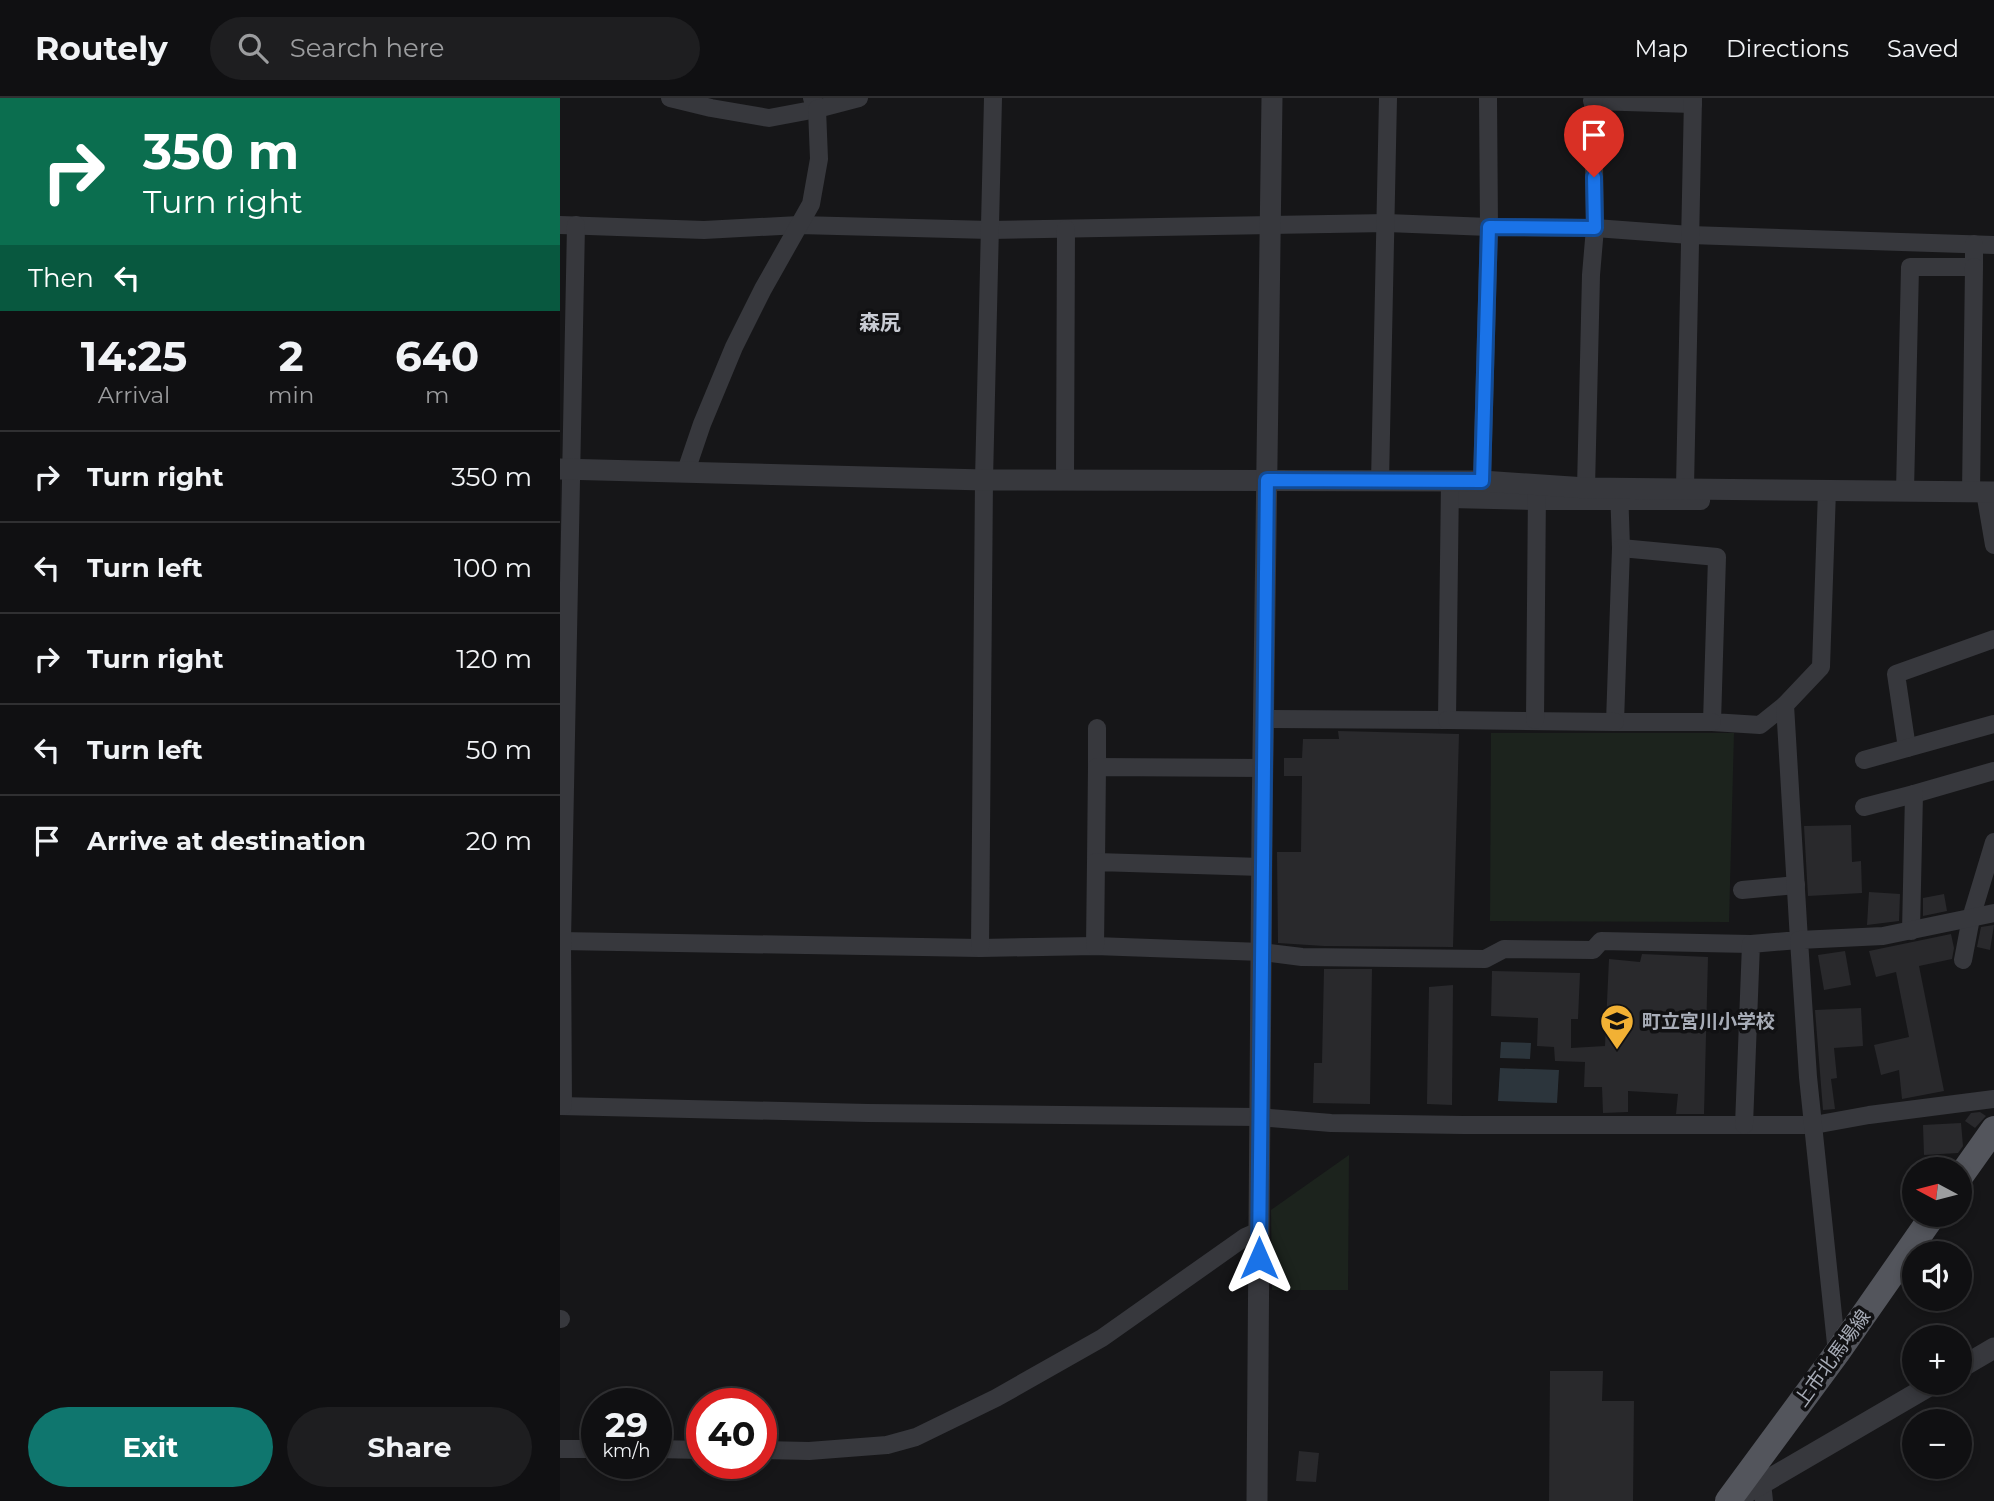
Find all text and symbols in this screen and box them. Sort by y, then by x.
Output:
search box [210,17,700,80]
text: Routely [35,28,168,68]
icon: search [234,29,272,67]
text: Search here [290,32,445,64]
text: Map [1635,34,1688,63]
text: Directions [1726,34,1849,63]
text: Saved [1887,34,1959,63]
pin [1564,105,1624,177]
icon: arrive [1575,116,1613,154]
text: 350 m [143,122,299,181]
icon: right [28,126,119,217]
text: Turn right [143,182,303,221]
icon: left [108,259,146,297]
text: Then [28,262,94,294]
district label: 森尻 [859,310,901,335]
text: 14:25 [81,330,187,382]
text: 2 [279,330,304,382]
text: 640 [395,330,479,382]
text: Arrival [98,381,170,409]
text: min [268,381,314,409]
text: m [425,381,449,409]
icon: right [28,458,66,496]
text: Turn right [87,461,223,493]
text: 350 m [451,461,532,493]
icon: left [28,549,66,587]
text: Turn left [87,552,203,584]
text: 100 m [454,552,532,584]
icon: right [28,640,66,678]
text: Turn right [87,643,223,675]
text: 120 m [456,643,532,675]
icon: left [28,731,66,769]
text: Turn left [87,734,203,766]
text: 50 m [466,734,532,766]
icon: arrive [28,822,66,860]
text: Arrive at destination [87,825,366,857]
text: 20 m [466,825,532,857]
school or university icon: 町立宮川小学校 [1598,1002,1636,1051]
place label: 町立宮川小学校 [1642,1010,1775,1033]
north arrow [1902,1157,1972,1227]
map controls [1902,1157,1972,1479]
position arrow [1222,1221,1296,1295]
button: sound [1902,1241,1972,1311]
street label: 上市北馬場線 [1790,1305,1875,1411]
button: + [1902,1325,1972,1395]
speed limit sign: 40 [686,1388,777,1479]
text: 29 [605,1403,648,1446]
button: Exit [28,1407,273,1487]
button: Share [287,1407,532,1487]
button: − [1902,1409,1972,1479]
text: km/h [602,1440,651,1462]

